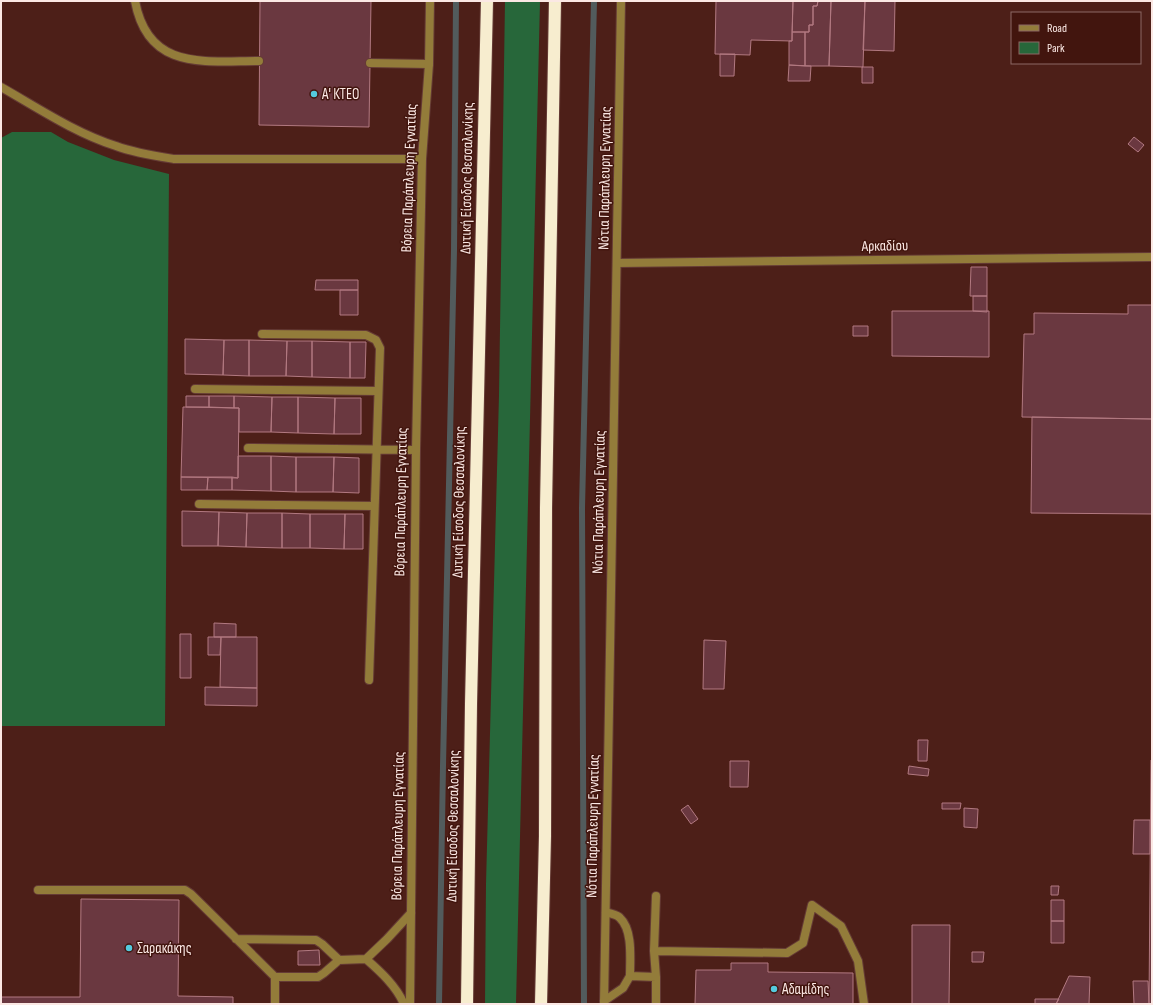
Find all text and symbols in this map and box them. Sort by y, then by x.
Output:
legend [1011,12,1141,64]
text: Road [1047,21,1067,36]
text: Park [1047,41,1065,56]
place label: Α' ΚΤΕΟ [321,85,359,104]
marker: Α' ΚΤΕΟ [309,89,319,99]
street label: Δυτική Είσοδος Θεσσαλονίκης [456,102,478,254]
street label: Βόρεια Παράπλευρη Εγνατίας [397,103,421,253]
street label: Νότια Παράπλευρη Εγνατίας [594,106,616,250]
street label: Αρκαδίου [860,236,909,256]
street label: Δυτική Είσοδος Θεσσαλονίκης [448,426,470,578]
street label: Βόρεια Παράπλευρη Εγνατίας [390,427,412,577]
street label: Νότια Παράπλευρη Εγνατίας [588,430,610,574]
street label: Δυτική Είσοδος Θεσσαλονίκης [442,750,464,902]
street label: Βόρεια Παράπλευρη Εγνατίας [387,751,409,901]
street label: Νότια Παράπλευρη Εγνατίας [582,754,604,898]
place label: Σαρακάκης [137,939,192,958]
marker: Σαρακάκης [124,943,134,953]
place label: Αδαμίδης [781,980,830,999]
marker: Αδαμίδης [769,984,779,994]

